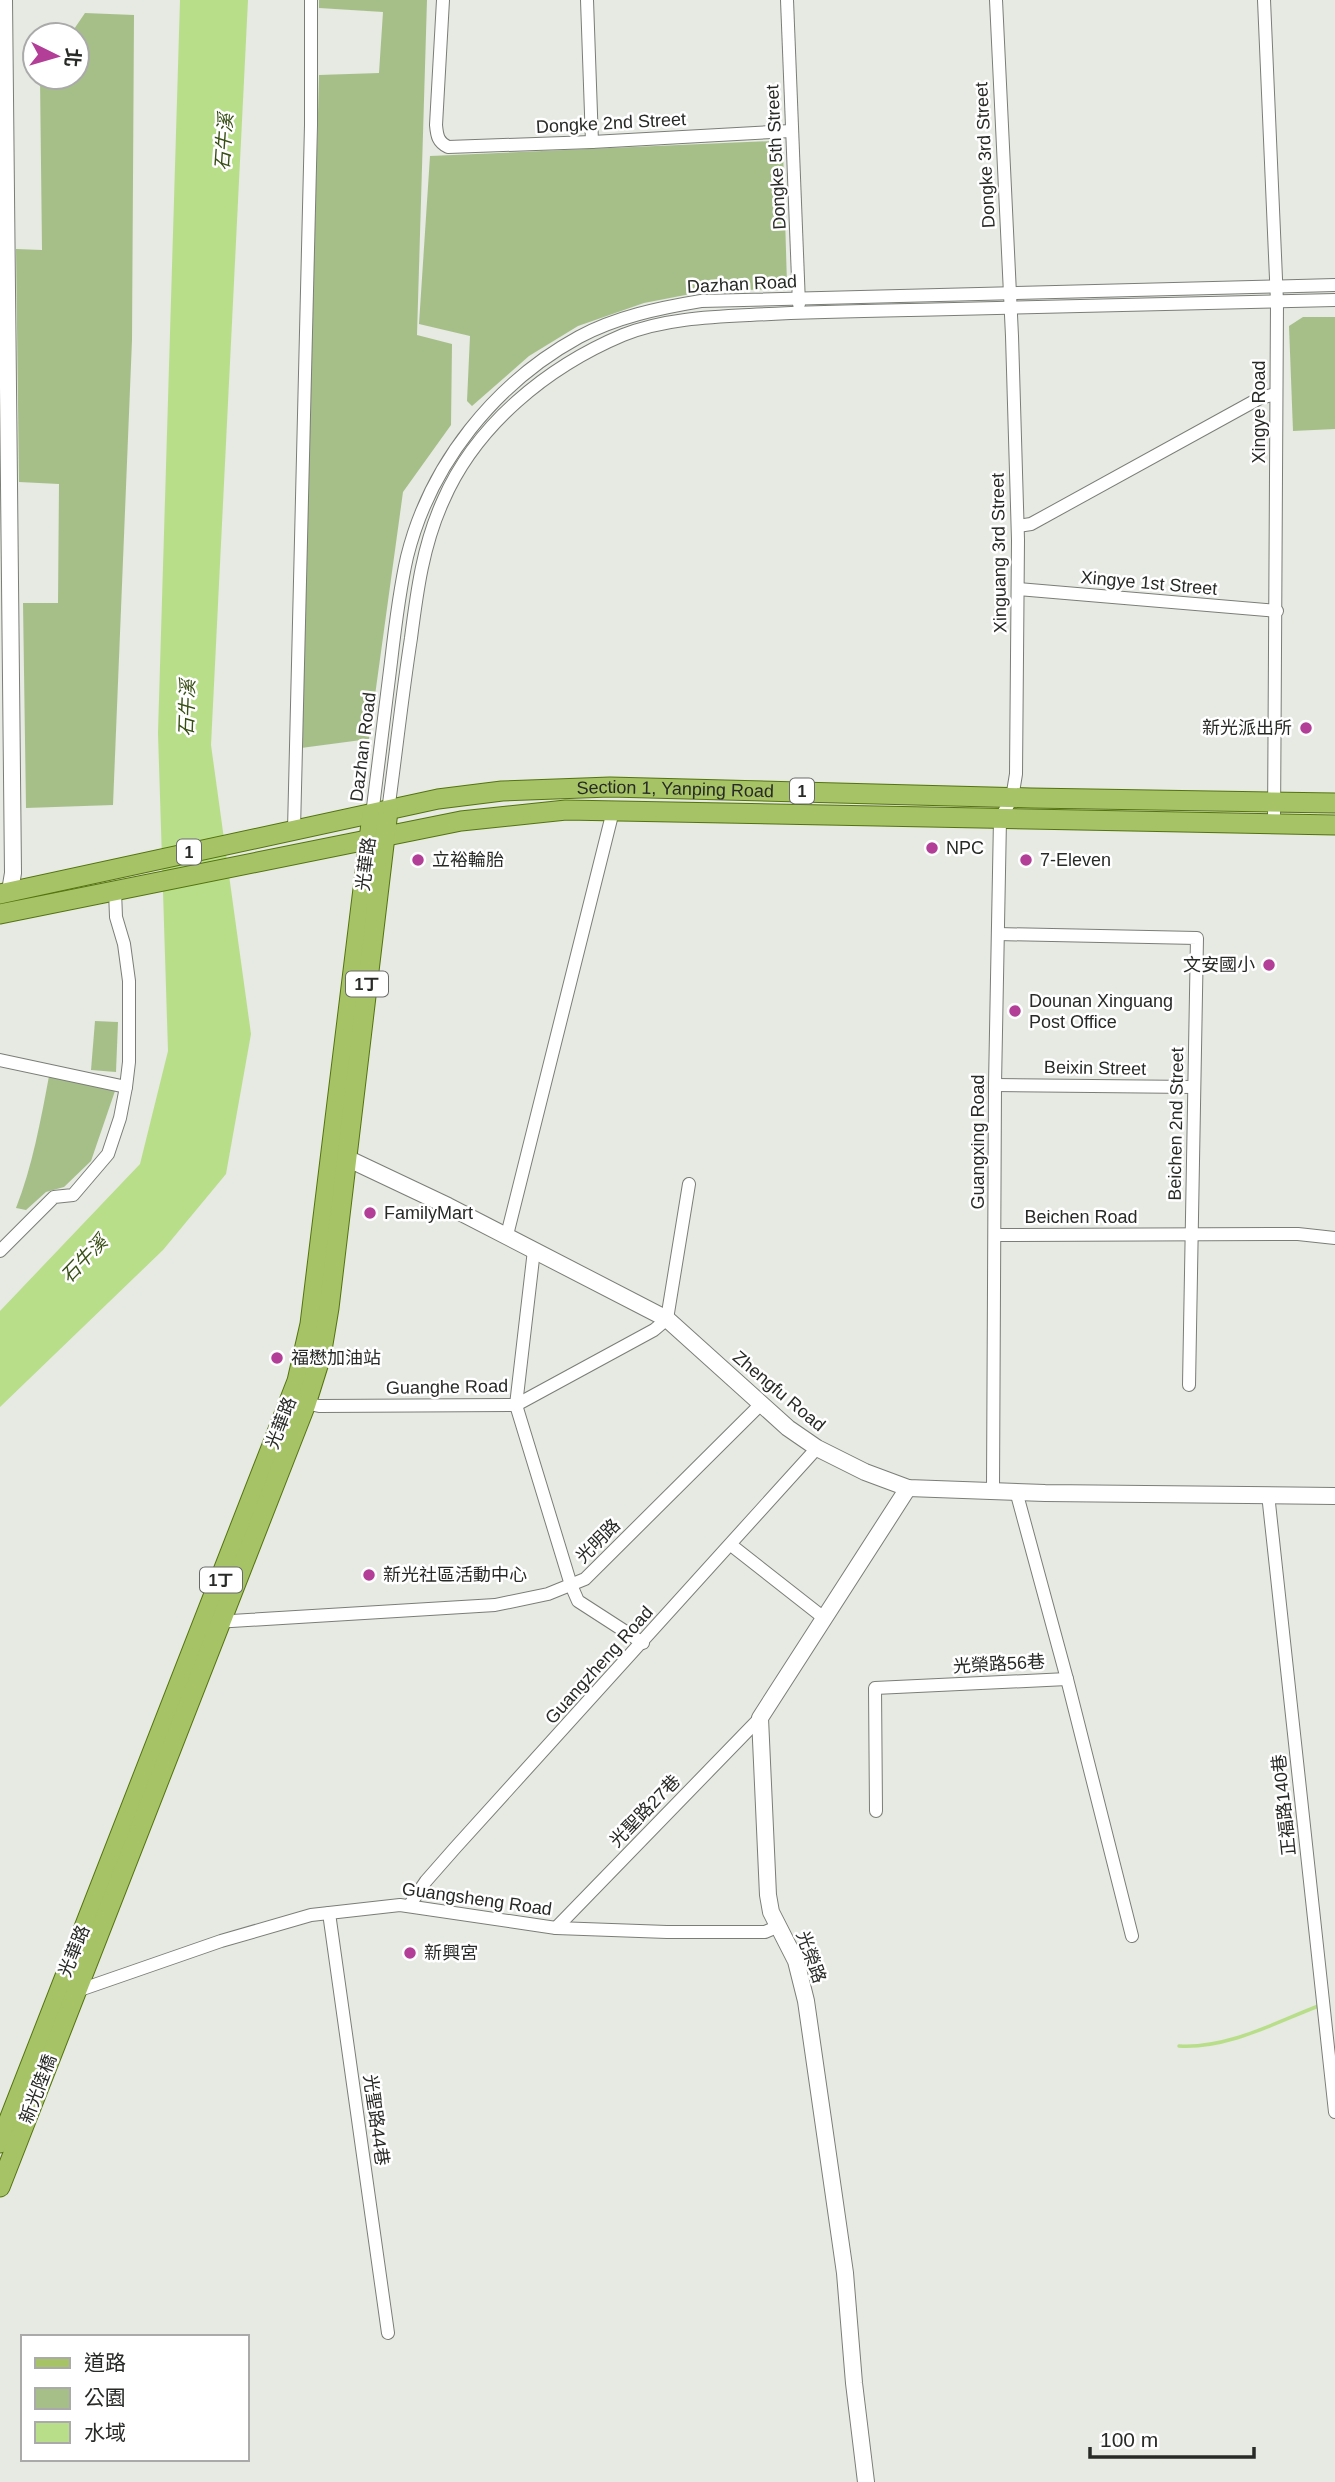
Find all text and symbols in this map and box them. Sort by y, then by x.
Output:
north arrow [21,21,91,91]
text: 北 [61,47,84,68]
street label: Dongke 3rd Street [971,82,999,228]
street label: Dongke 5th Street [762,84,790,230]
street label: Dongke 2nd Street [536,109,686,137]
water label: 石牛溪 [212,110,237,171]
street label: Dazhan Road [687,271,797,297]
street label: Xingye Road [1249,360,1269,464]
street label: Xinguang 3rd Street [988,473,1010,633]
street label: Xingye 1st Street [1080,567,1218,599]
water label: 石牛溪 [176,676,199,737]
street label: Dazhan Road [346,691,380,803]
place label: 新光派出所 [1202,718,1292,738]
marker: 新光派出所 [1298,720,1314,736]
street label: Section 1, Yanping Road [576,777,774,801]
road number: 1 [790,778,814,804]
street label: 光華路 [353,836,379,892]
place label: NPC [946,838,984,858]
road number: 1 [177,839,201,864]
marker: NPC [924,840,940,856]
place label: 立裕輪胎 [432,850,504,870]
place label: 7-Eleven [1040,850,1111,870]
marker: 立裕輪胎 [410,852,426,868]
marker: 7-Eleven [1018,852,1034,868]
place label: 文安國小 [1183,955,1255,975]
marker: 文安國小 [1261,957,1277,973]
road number: 1丁 [346,972,388,996]
place label: Dounan Xinguang Post Office [1029,991,1173,1032]
marker: Dounan Xinguang Post Office [1007,1003,1023,1019]
street label: Beichen 2nd Street [1165,1047,1187,1201]
street label: Beixin Street [1044,1057,1146,1079]
street label: Guangxing Road [968,1074,988,1210]
place label: FamilyMart [384,1203,473,1223]
marker: FamilyMart [362,1205,378,1221]
street label: Beichen Road [1024,1207,1138,1227]
water label: 石牛溪 [57,1229,113,1287]
street label: Zhengfu Road [729,1347,829,1435]
place label: 福懋加油站 [291,1348,381,1368]
marker: 福懋加油站 [269,1350,285,1366]
street label: Guanghe Road [386,1376,508,1398]
street label: 光華路 [262,1394,300,1452]
street label: 光明路 [572,1515,624,1567]
place label: 新光社區活動中心 [383,1565,527,1585]
marker: 新光社區活動中心 [361,1567,377,1583]
road number: 1丁 [200,1568,242,1592]
street label: Guangzheng Road [541,1602,657,1728]
street label: 光榮路56巷 [953,1652,1045,1676]
street label: 正福路140巷 [1269,1753,1299,1857]
street label: 光聖路27巷 [606,1771,684,1851]
street label: Guangsheng Road [401,1879,553,1919]
street label: 光華路 [55,1922,93,1980]
street label: 光榮路 [792,1928,830,1986]
place label: 新興宮 [424,1943,478,1963]
marker: 新興宮 [402,1945,418,1961]
street label: 新光陸橋 [16,2052,60,2126]
street label: 光聖路44巷 [360,2073,392,2167]
legend [21,2335,248,2461]
text: 道路 [84,2351,126,2374]
text: 公園 [84,2386,126,2409]
scale bar [1090,2416,1254,2460]
text: 水域 [84,2421,126,2444]
text: 100 m [1100,2428,1158,2451]

